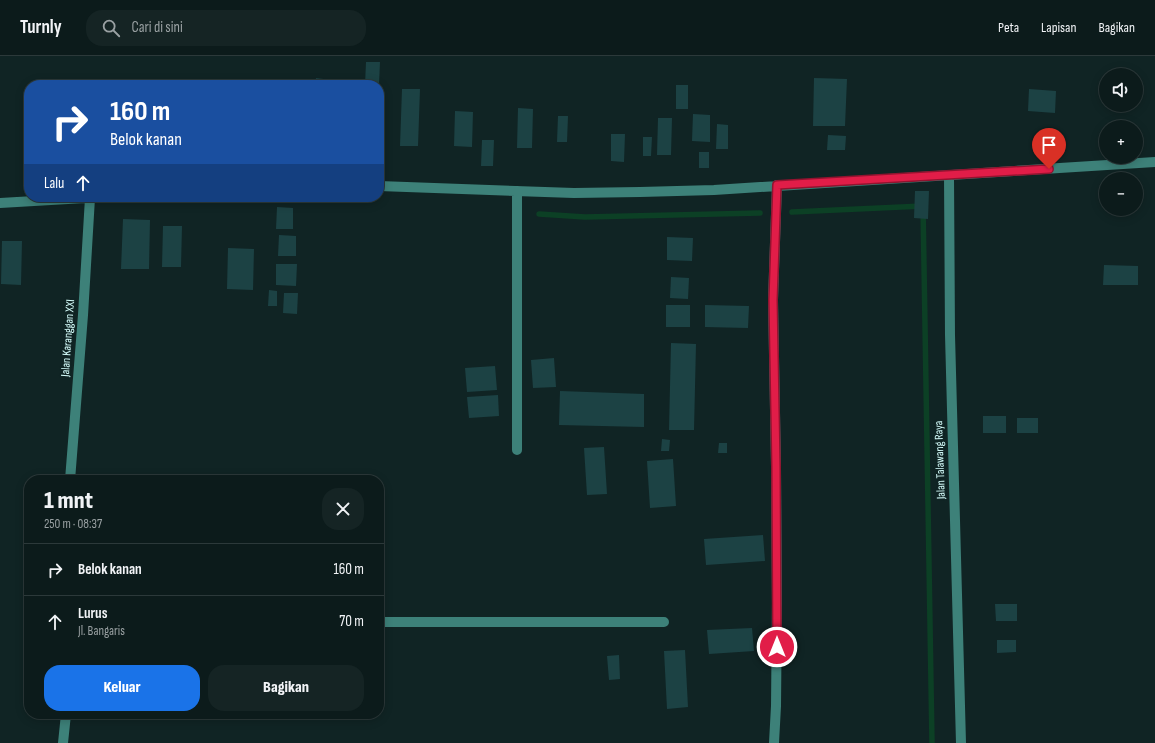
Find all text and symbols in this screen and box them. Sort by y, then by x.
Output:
search box [86,10,366,46]
text: Turnly [20,16,62,39]
icon: search [100,17,122,39]
text: Cari di sini [132,18,183,37]
text: Peta [998,19,1019,36]
text: Lapisan [1041,19,1076,36]
text: Bagikan [1098,19,1135,36]
map controls [1099,68,1143,216]
button: sound [1099,68,1143,112]
text: 160 m [110,95,170,128]
icon: right [44,96,96,148]
button: + [1099,120,1143,164]
pin [1032,128,1066,169]
text: Belok kanan [110,129,182,150]
icon: arrive [1038,134,1060,156]
icon: ahead [72,172,94,194]
button: − [1099,172,1143,216]
text: Lalu [44,174,64,193]
street label: Jalan Karanggan XXI [58,299,78,378]
street label: Jalan Talawang Raya [931,420,949,500]
text: 1 mnt [44,486,93,515]
button: close [322,488,364,530]
text: 250 m · 08:37 [44,516,102,532]
icon: right [44,559,66,581]
text: Belok kanan [78,560,142,579]
text: 160 m [333,560,364,579]
text: Lurus [78,604,107,623]
icon: ahead [44,611,66,633]
text: 70 m [339,612,364,631]
text: Jl. Bangaris [78,623,125,639]
position arrow [756,626,798,668]
button: Keluar [44,665,200,711]
button: Bagikan [208,665,364,711]

